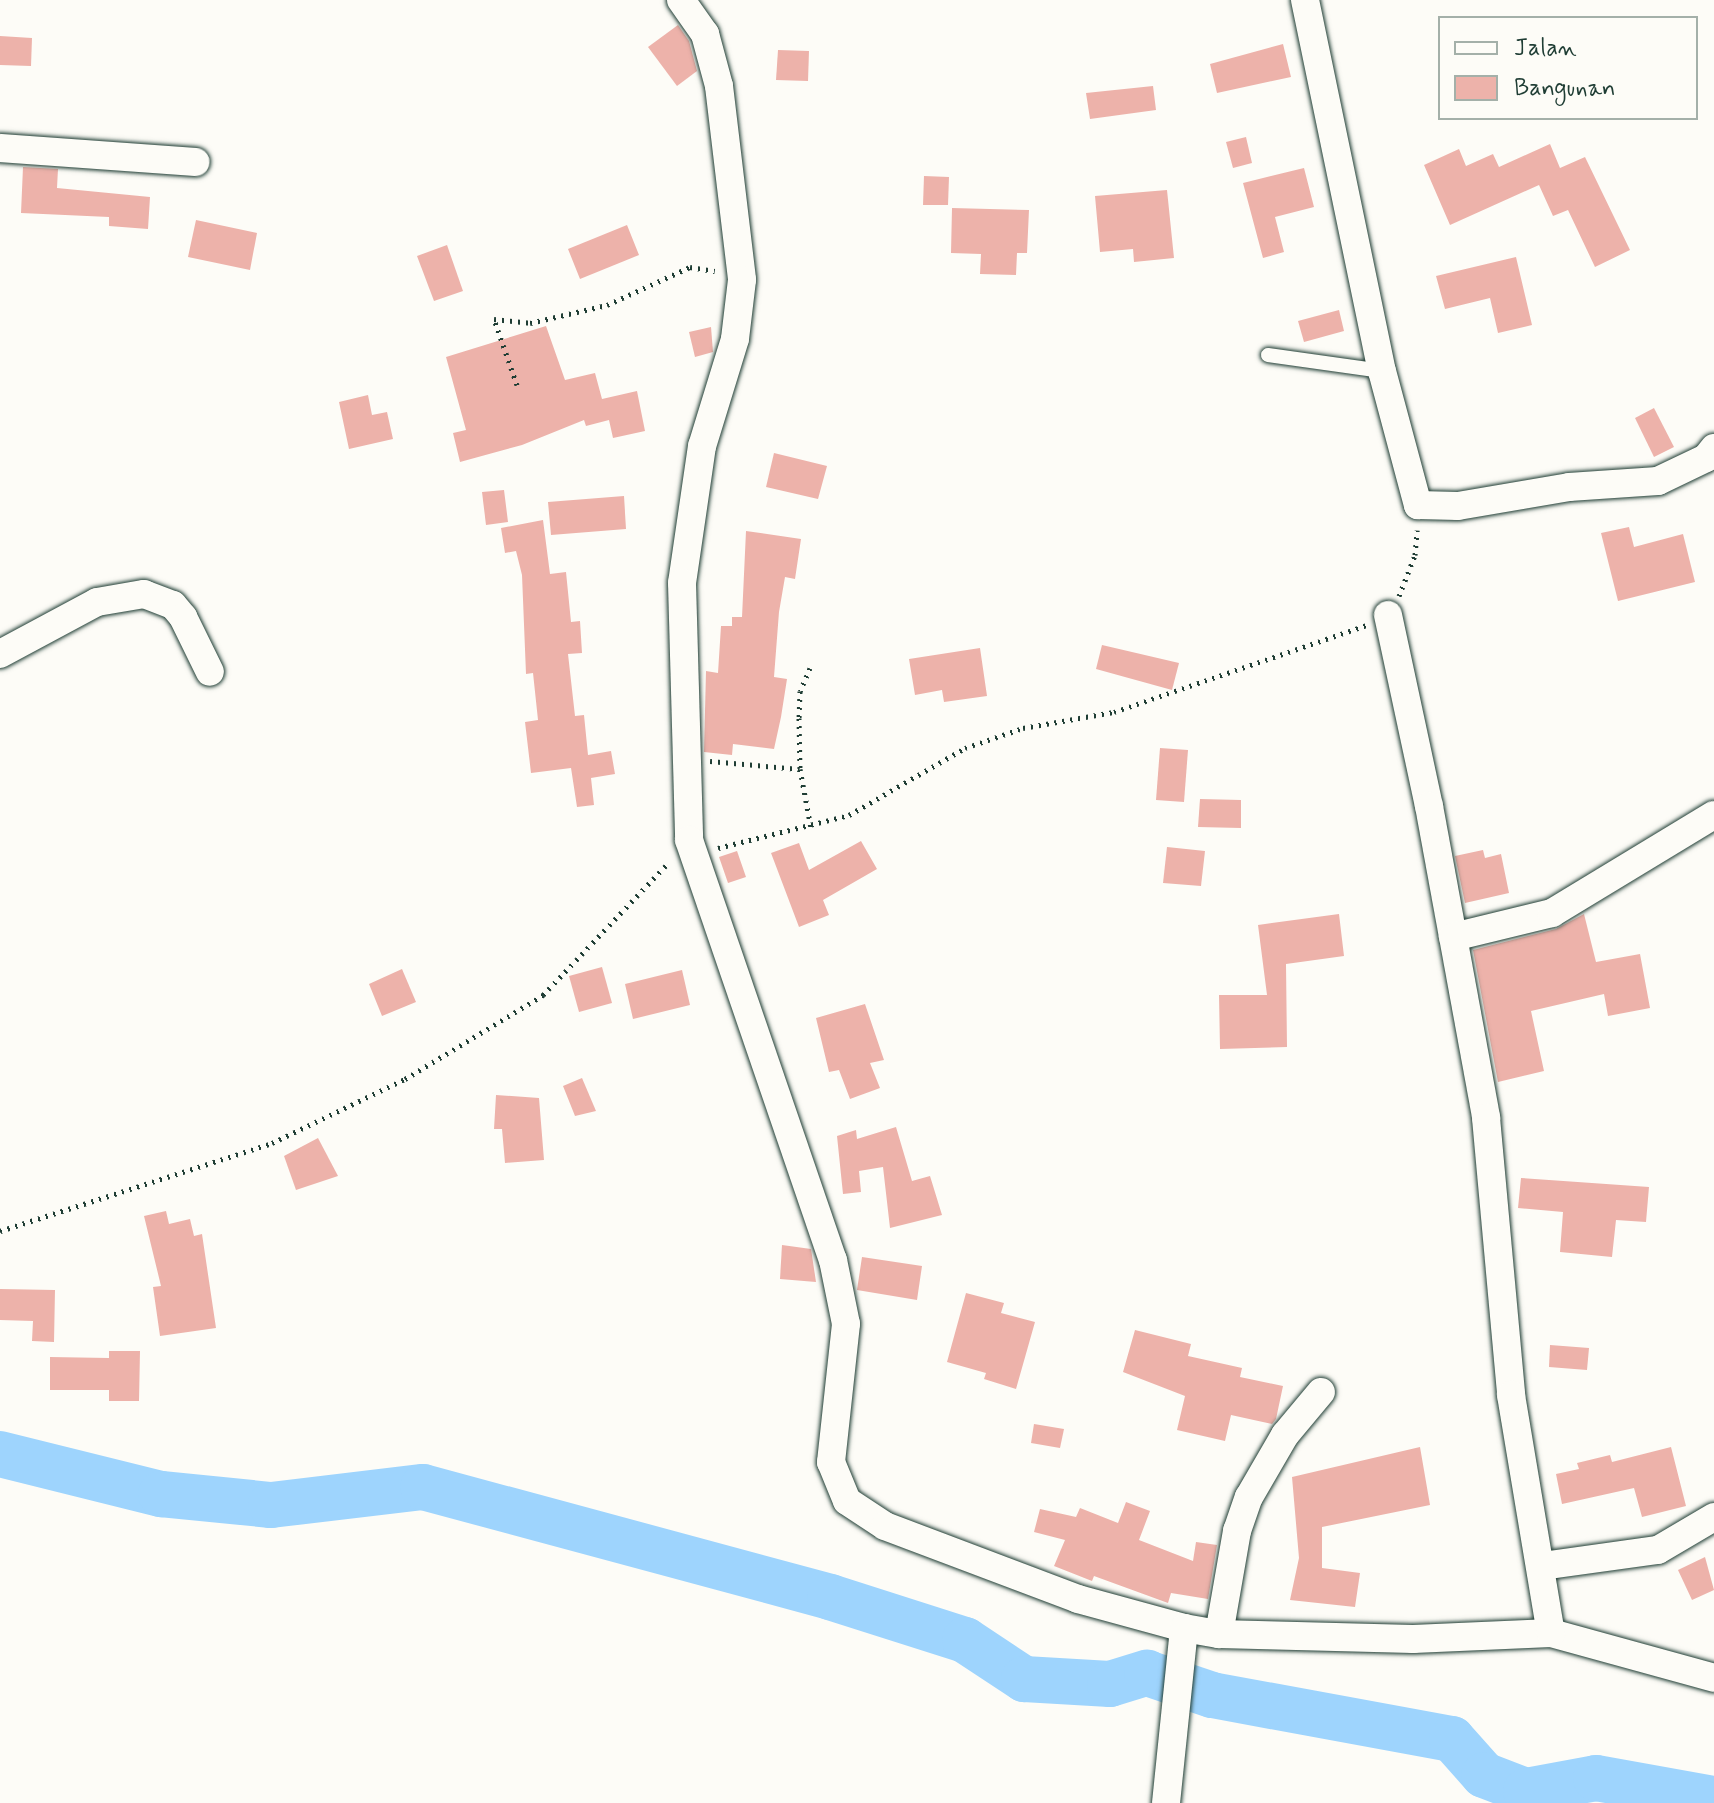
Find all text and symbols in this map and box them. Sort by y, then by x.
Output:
legend [1438,16,1698,120]
text: Jalan [1514,33,1577,64]
text: Bangunan [1514,73,1615,104]

